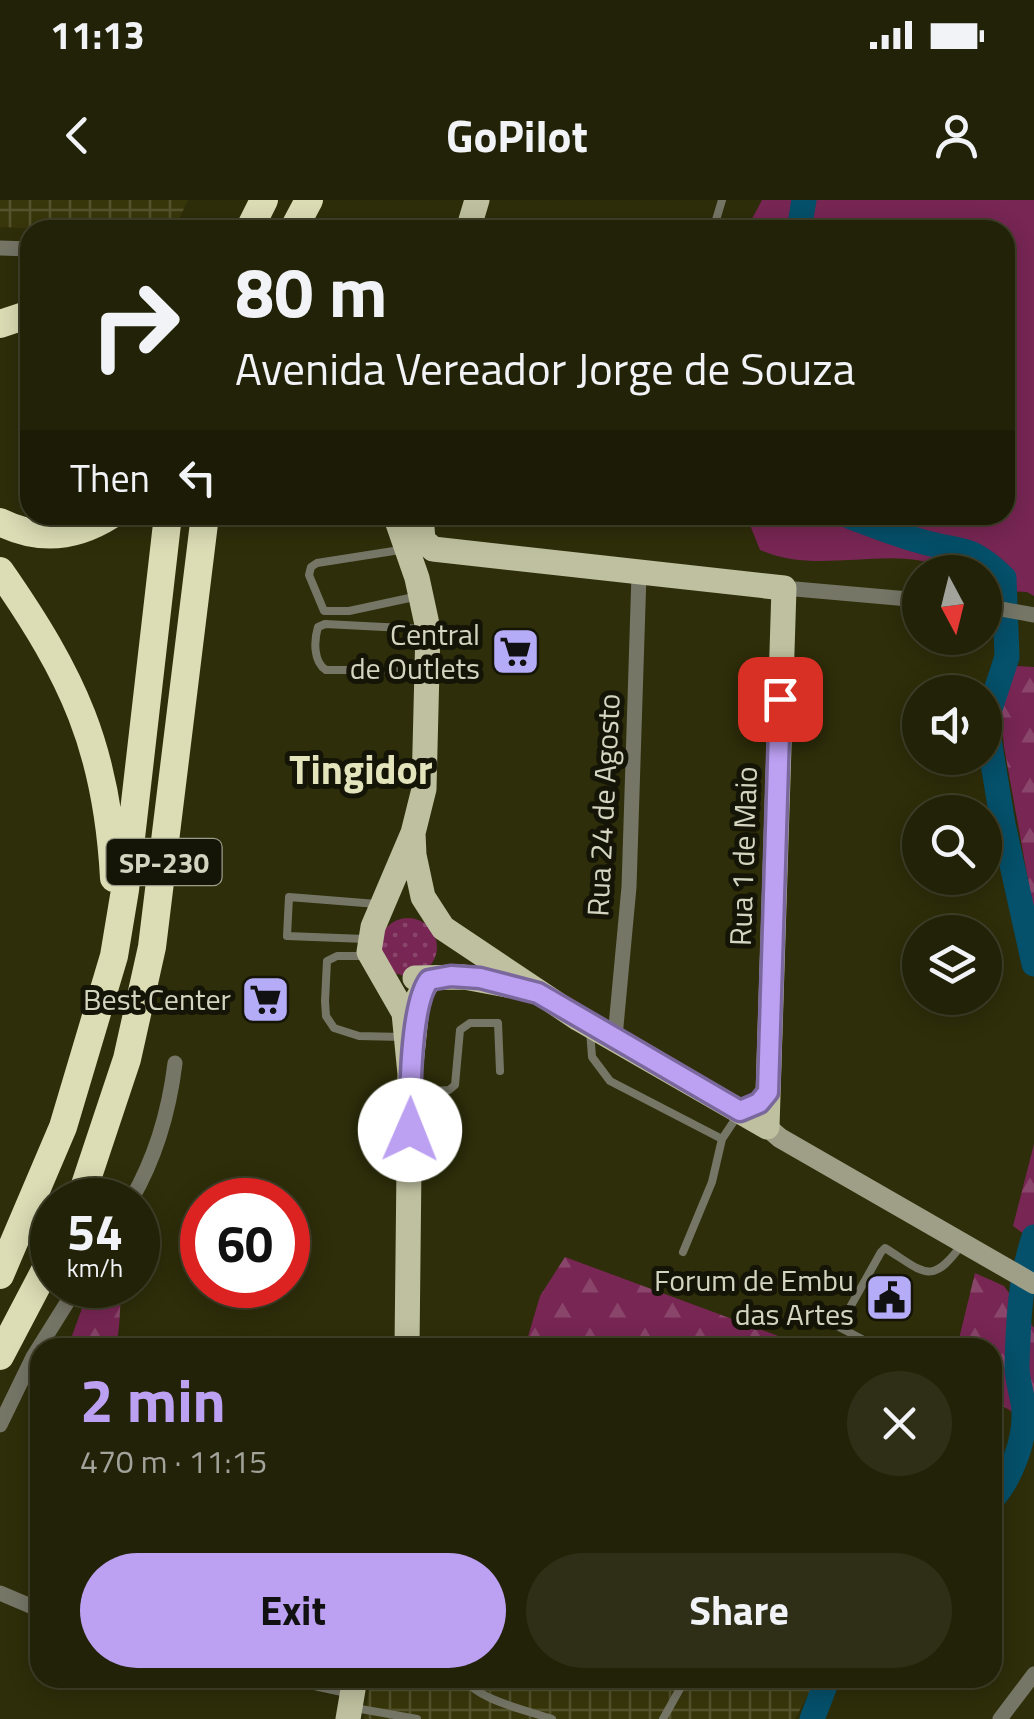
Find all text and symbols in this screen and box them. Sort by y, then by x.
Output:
text: 11:13 [50,6,145,64]
text: GoPilot [446,101,588,169]
icon: back [50,108,105,163]
icon: person [929,108,984,163]
text: 80 m [235,238,388,344]
icon: right [70,260,200,390]
text: Avenida Vereador Jorge de Souza [235,334,855,402]
text: Then [70,449,150,507]
icon: left [170,450,225,505]
north arrow [902,555,1002,655]
map controls [902,555,1002,1015]
place label: Central de Outlets [350,611,480,691]
supermarket icon: Central de Outlets [489,625,541,677]
pin [738,657,823,742]
icon: arrive [753,672,808,727]
button: sound [902,675,1002,775]
street label: Rua 24 de Agosto [574,692,632,918]
district label: Tingidor [289,739,433,800]
street label: Rua 1 de Maio [717,765,769,947]
button: search [902,795,1002,895]
road number: SP-230 [106,839,222,885]
button: layers [902,915,1002,1015]
supermarket icon: Best Center [240,973,292,1025]
place label: Best Center [83,976,231,1022]
position arrow [358,1078,462,1182]
speed limit sign: 60 [180,1178,310,1308]
text: 54 [67,1193,123,1269]
text: km/h [67,1249,123,1287]
place label: Forum de Embu das Artes [654,1257,854,1337]
public building icon: Forum de Embu das Artes [863,1271,915,1323]
text: 2 min [80,1354,226,1445]
button: close [847,1371,952,1476]
text: 470 m · 11:15 [80,1437,267,1485]
button: Exit [80,1553,506,1668]
button: Share [526,1553,952,1668]

